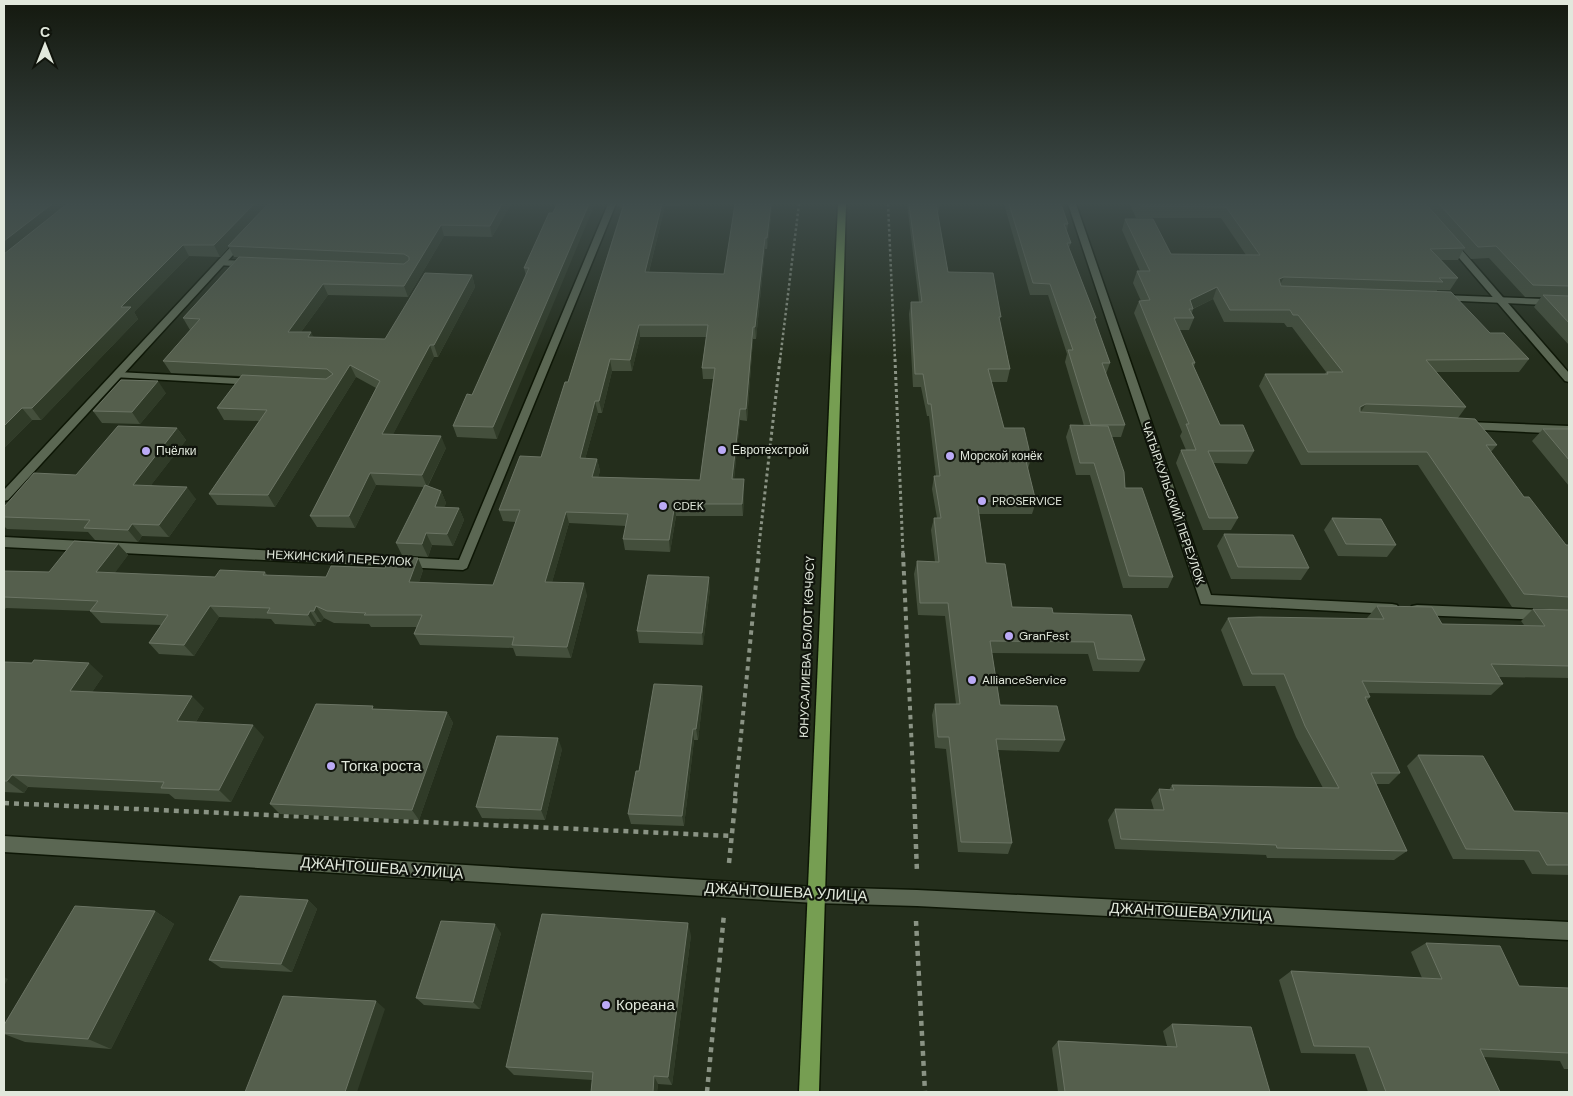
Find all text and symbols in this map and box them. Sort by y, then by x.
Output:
north arrow [20,20,70,70]
text: С [40,23,50,41]
street label: ЧАТЫРКУЛЬСКИЙ ПЕРЕУЛОК [1138,420,1208,586]
place label: Евротехстрой [732,442,809,458]
place label: Пчёлки [156,443,197,459]
marker: Евротехстрой [716,444,728,456]
marker: Пчёлки [140,445,152,457]
place label: Морской конёк [960,448,1043,464]
marker: Морской конёк [944,450,956,462]
place label: PROSERVICE [992,493,1062,509]
marker: PROSERVICE [976,495,988,507]
place label: CDEK [673,498,704,514]
marker: CDEK [657,500,669,512]
street label: НЕЖИНСКИЙ ПЕРЕУЛОК [266,546,412,570]
street label: ЮНУСАЛИЕВА БОЛОТ КӨЧӨСҮ [796,555,818,738]
place label: GranFest [1019,628,1070,644]
marker: GranFest [1003,630,1015,642]
place label: AllianceService [982,672,1067,688]
marker: AllianceService [966,674,978,686]
place label: Тогка роста [341,756,422,776]
marker: Тогка роста [325,760,337,772]
street label: ДЖАНТОШЕВА УЛИЦА [300,852,464,884]
street label: ДЖАНТОШЕВА УЛИЦА [704,878,868,906]
street label: ДЖАНТОШЕВА УЛИЦА [1109,898,1273,926]
place label: Кореана [616,995,675,1015]
marker: Кореана [600,999,612,1011]

